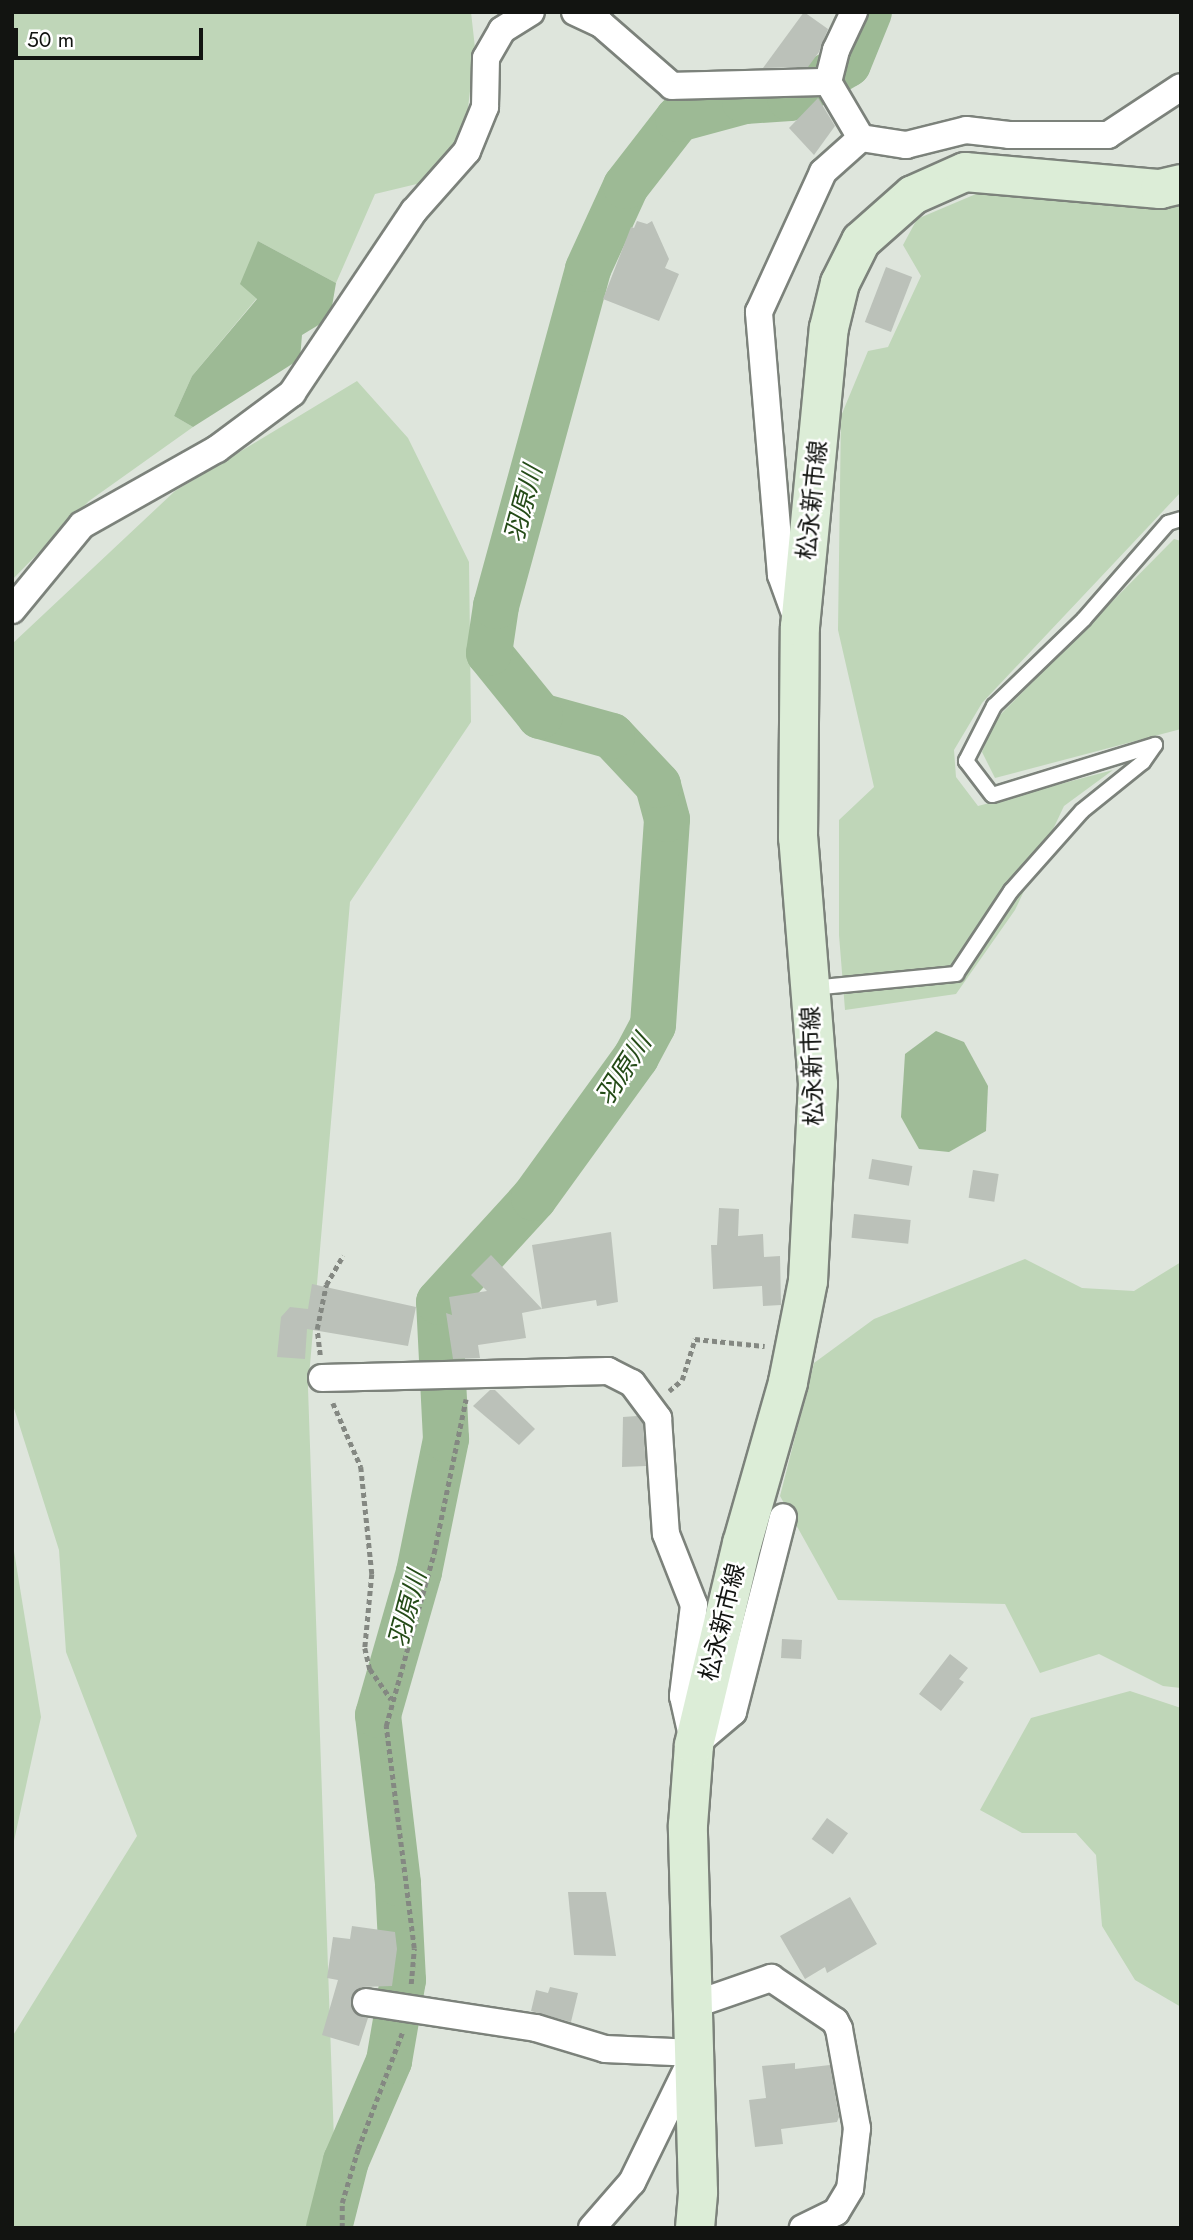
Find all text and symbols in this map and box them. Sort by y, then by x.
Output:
scale bar [18,14,206,58]
text: 50 m [27,25,74,55]
street label: 松永新市線 [791,439,833,561]
water label: 羽原川 [499,462,549,546]
street label: 松永新市線 [796,1006,828,1126]
water label: 羽原川 [590,1029,658,1111]
street label: 松永新市線 [694,1560,750,1684]
water label: 羽原川 [383,1567,433,1651]

